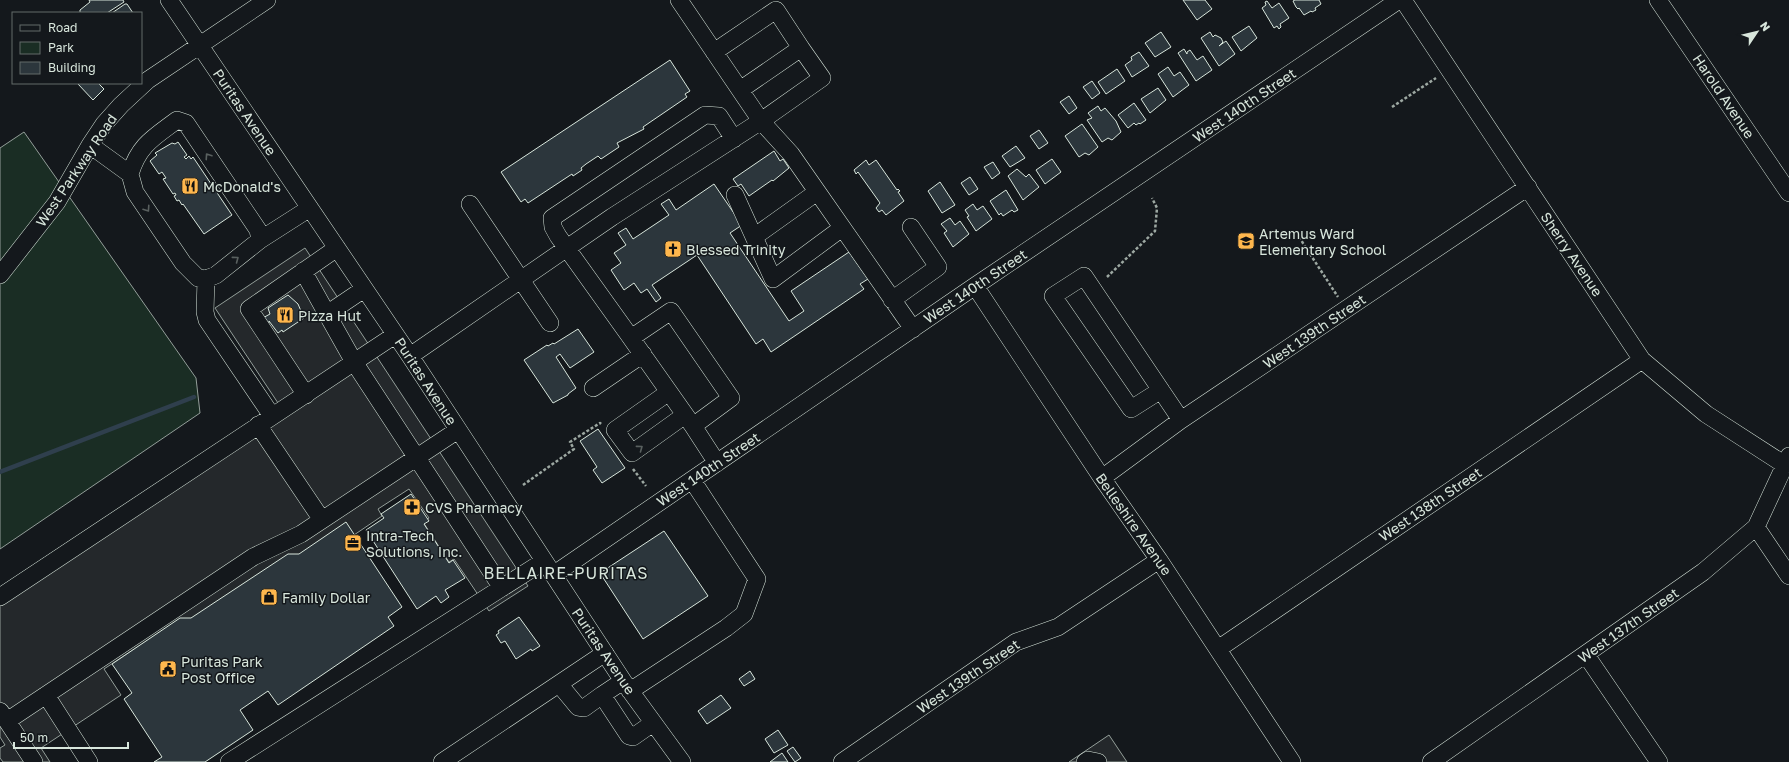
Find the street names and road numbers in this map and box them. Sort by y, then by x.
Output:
street label: Harold Avenue [1690,51,1758,141]
street label: West 140th Street [1189,64,1299,146]
street label: Puritas Avenue [210,66,280,158]
street label: West Parkway Road [32,110,120,230]
street label: Sherry Avenue [1538,209,1606,299]
street label: West 140th Street [920,245,1030,327]
street label: West 139th Street [1259,290,1369,372]
street label: Puritas Avenue [391,334,461,428]
street label: West 140th Street [653,428,763,510]
street label: West 138th Street [1375,463,1485,545]
street label: Belleshire Avenue [1092,470,1176,578]
street label: West 137th Street [1574,584,1682,666]
street label: Puritas Avenue [569,605,639,697]
street label: West 139th Street [913,635,1023,717]

